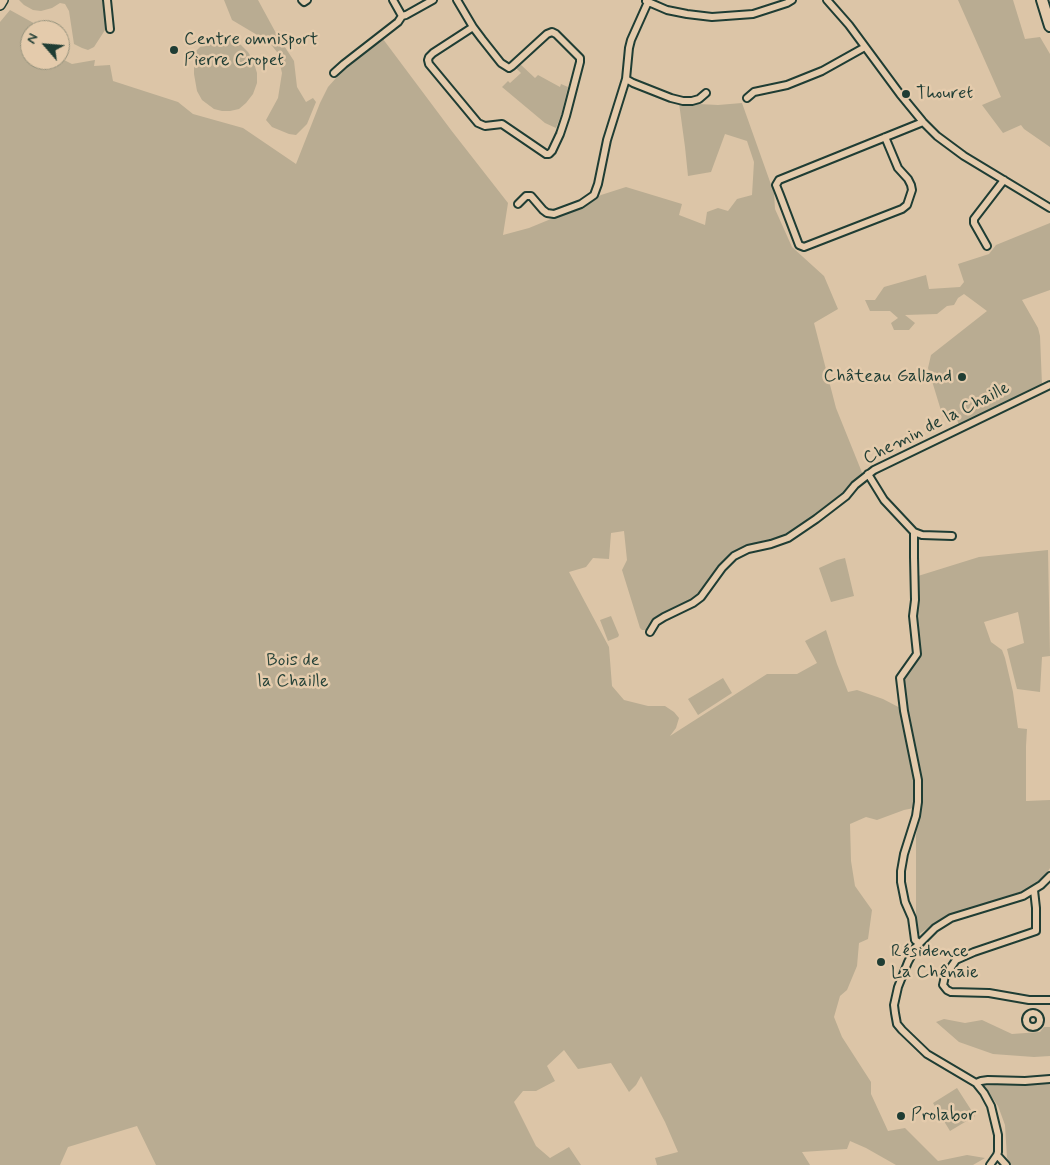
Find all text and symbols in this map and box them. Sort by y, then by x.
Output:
north arrow [20,20,70,70]
place label: Centre omnisport Pierre Cropet [184,29,318,72]
text: N [22,30,43,47]
marker: Centre omnisport Pierre Cropet [168,44,180,56]
place label: Thouret [916,83,973,105]
marker: Thouret [900,88,912,100]
place label: Château Galland [823,366,952,388]
marker: Château Galland [956,371,968,383]
street label: Chemin de la Chaille [860,378,1014,470]
park label: Bois de la Chaille [258,650,328,692]
place label: Résidence La Chênaie [891,941,978,984]
marker: Résidence La Chênaie [875,956,887,968]
place label: Prolabor [911,1105,976,1127]
marker: Prolabor [895,1110,907,1122]

